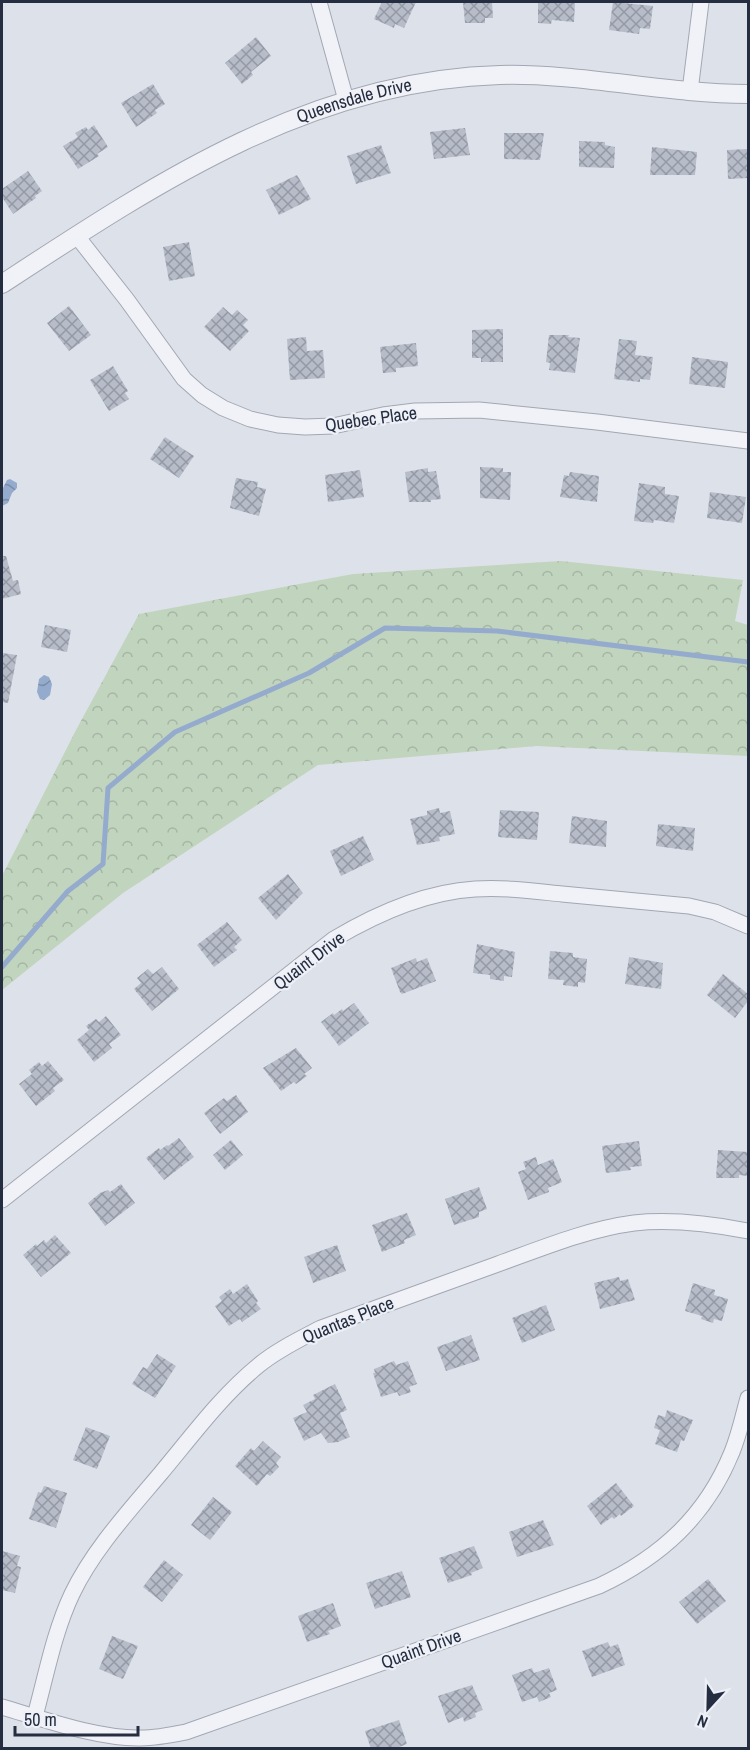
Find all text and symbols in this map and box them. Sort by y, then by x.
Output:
street label: Queensdale Drive [293,72,414,129]
street label: Quebec Place [323,400,419,437]
street label: Quaint Drive [268,925,350,996]
street label: Quantas Place [298,1290,397,1349]
street label: Quaint Drive [377,1622,464,1675]
north arrow [678,1678,738,1738]
scale bar [15,1699,138,1737]
text: 50 m [24,1707,57,1732]
text: N [694,1710,711,1734]

